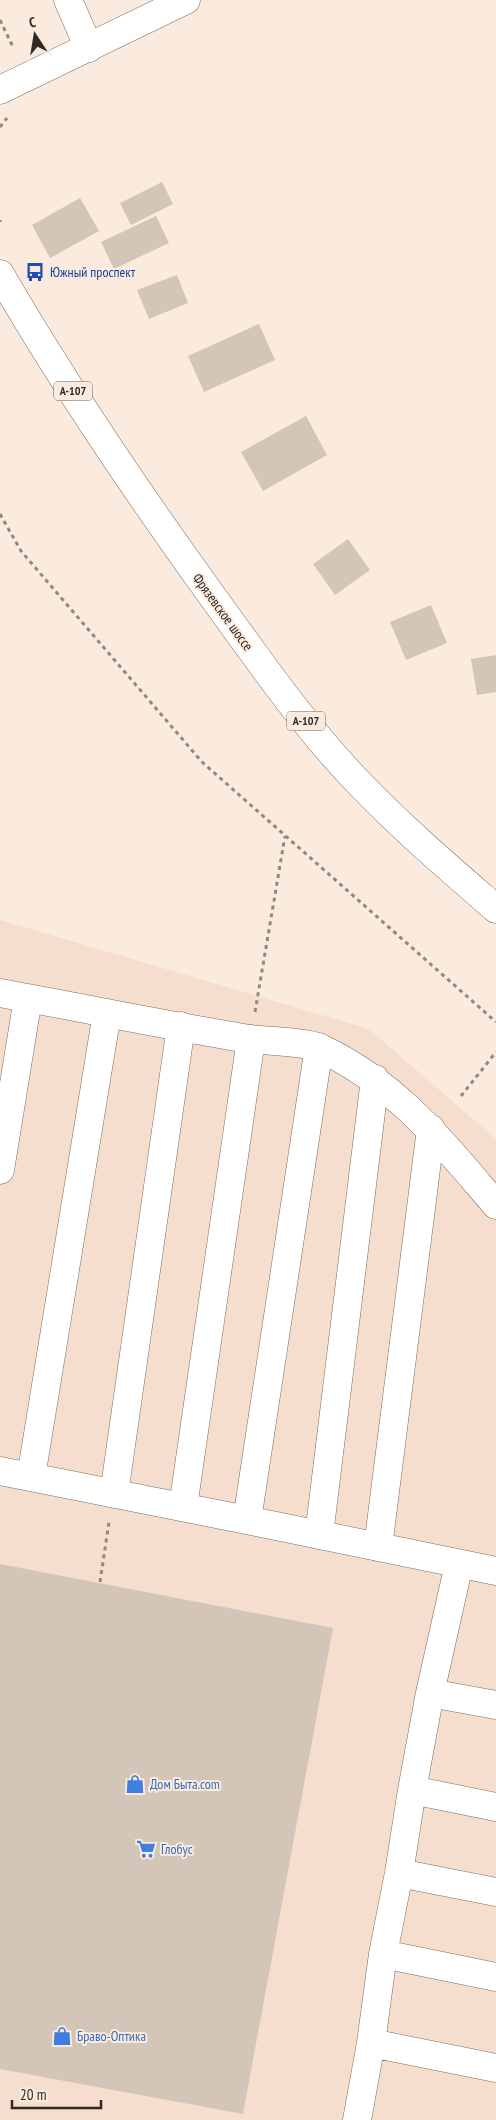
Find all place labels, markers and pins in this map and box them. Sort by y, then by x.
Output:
bus stop icon: Южный проспект [24,261,46,283]
place label: Южный проспект [50,263,136,281]
shop icon: Дом Быта.com [124,1773,146,1795]
place label: Дом Быта.com [150,1775,220,1793]
supermarket icon: Глобус [135,1838,157,1860]
place label: Глобус [161,1840,193,1858]
shop icon: Браво-Оптика [51,2025,73,2047]
place label: Браво-Оптика [77,2027,146,2045]

